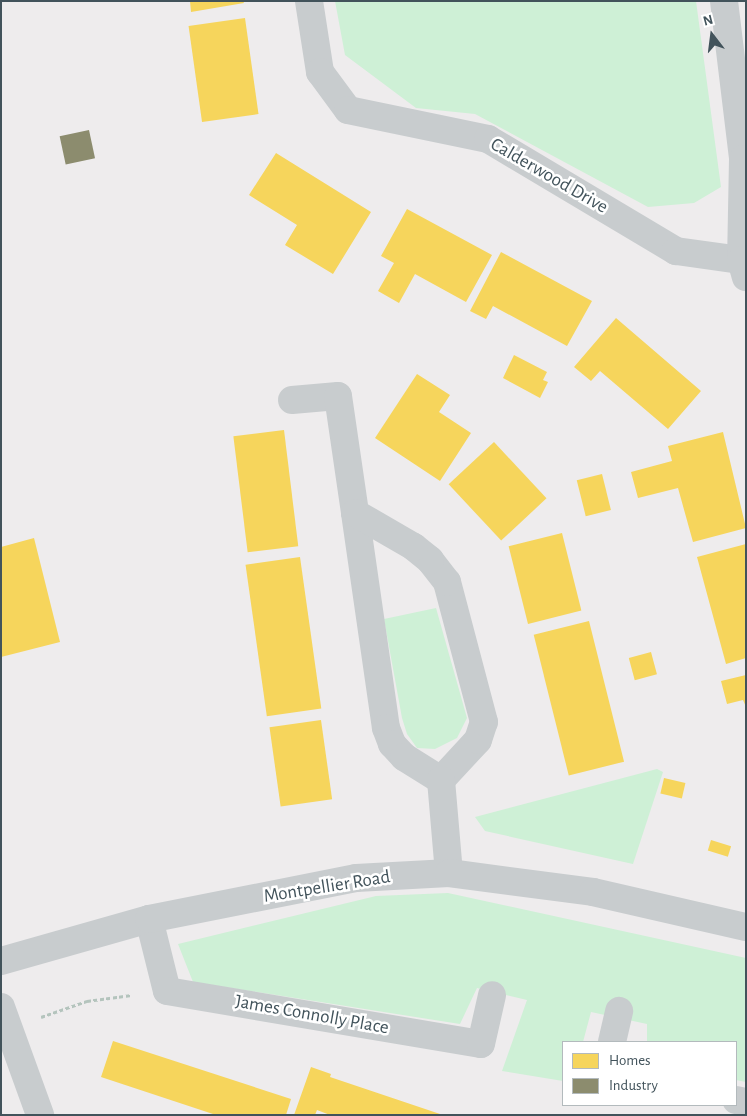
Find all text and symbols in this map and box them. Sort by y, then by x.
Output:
north arrow [687,10,737,60]
text: N [702,12,715,29]
street label: Calderwood Drive [486,133,612,219]
street label: Montpellier Road [262,866,392,908]
street label: James Connolly Place [233,990,391,1040]
legend [562,1041,737,1106]
text: Homes [609,1053,651,1068]
text: Industry [609,1078,658,1093]

